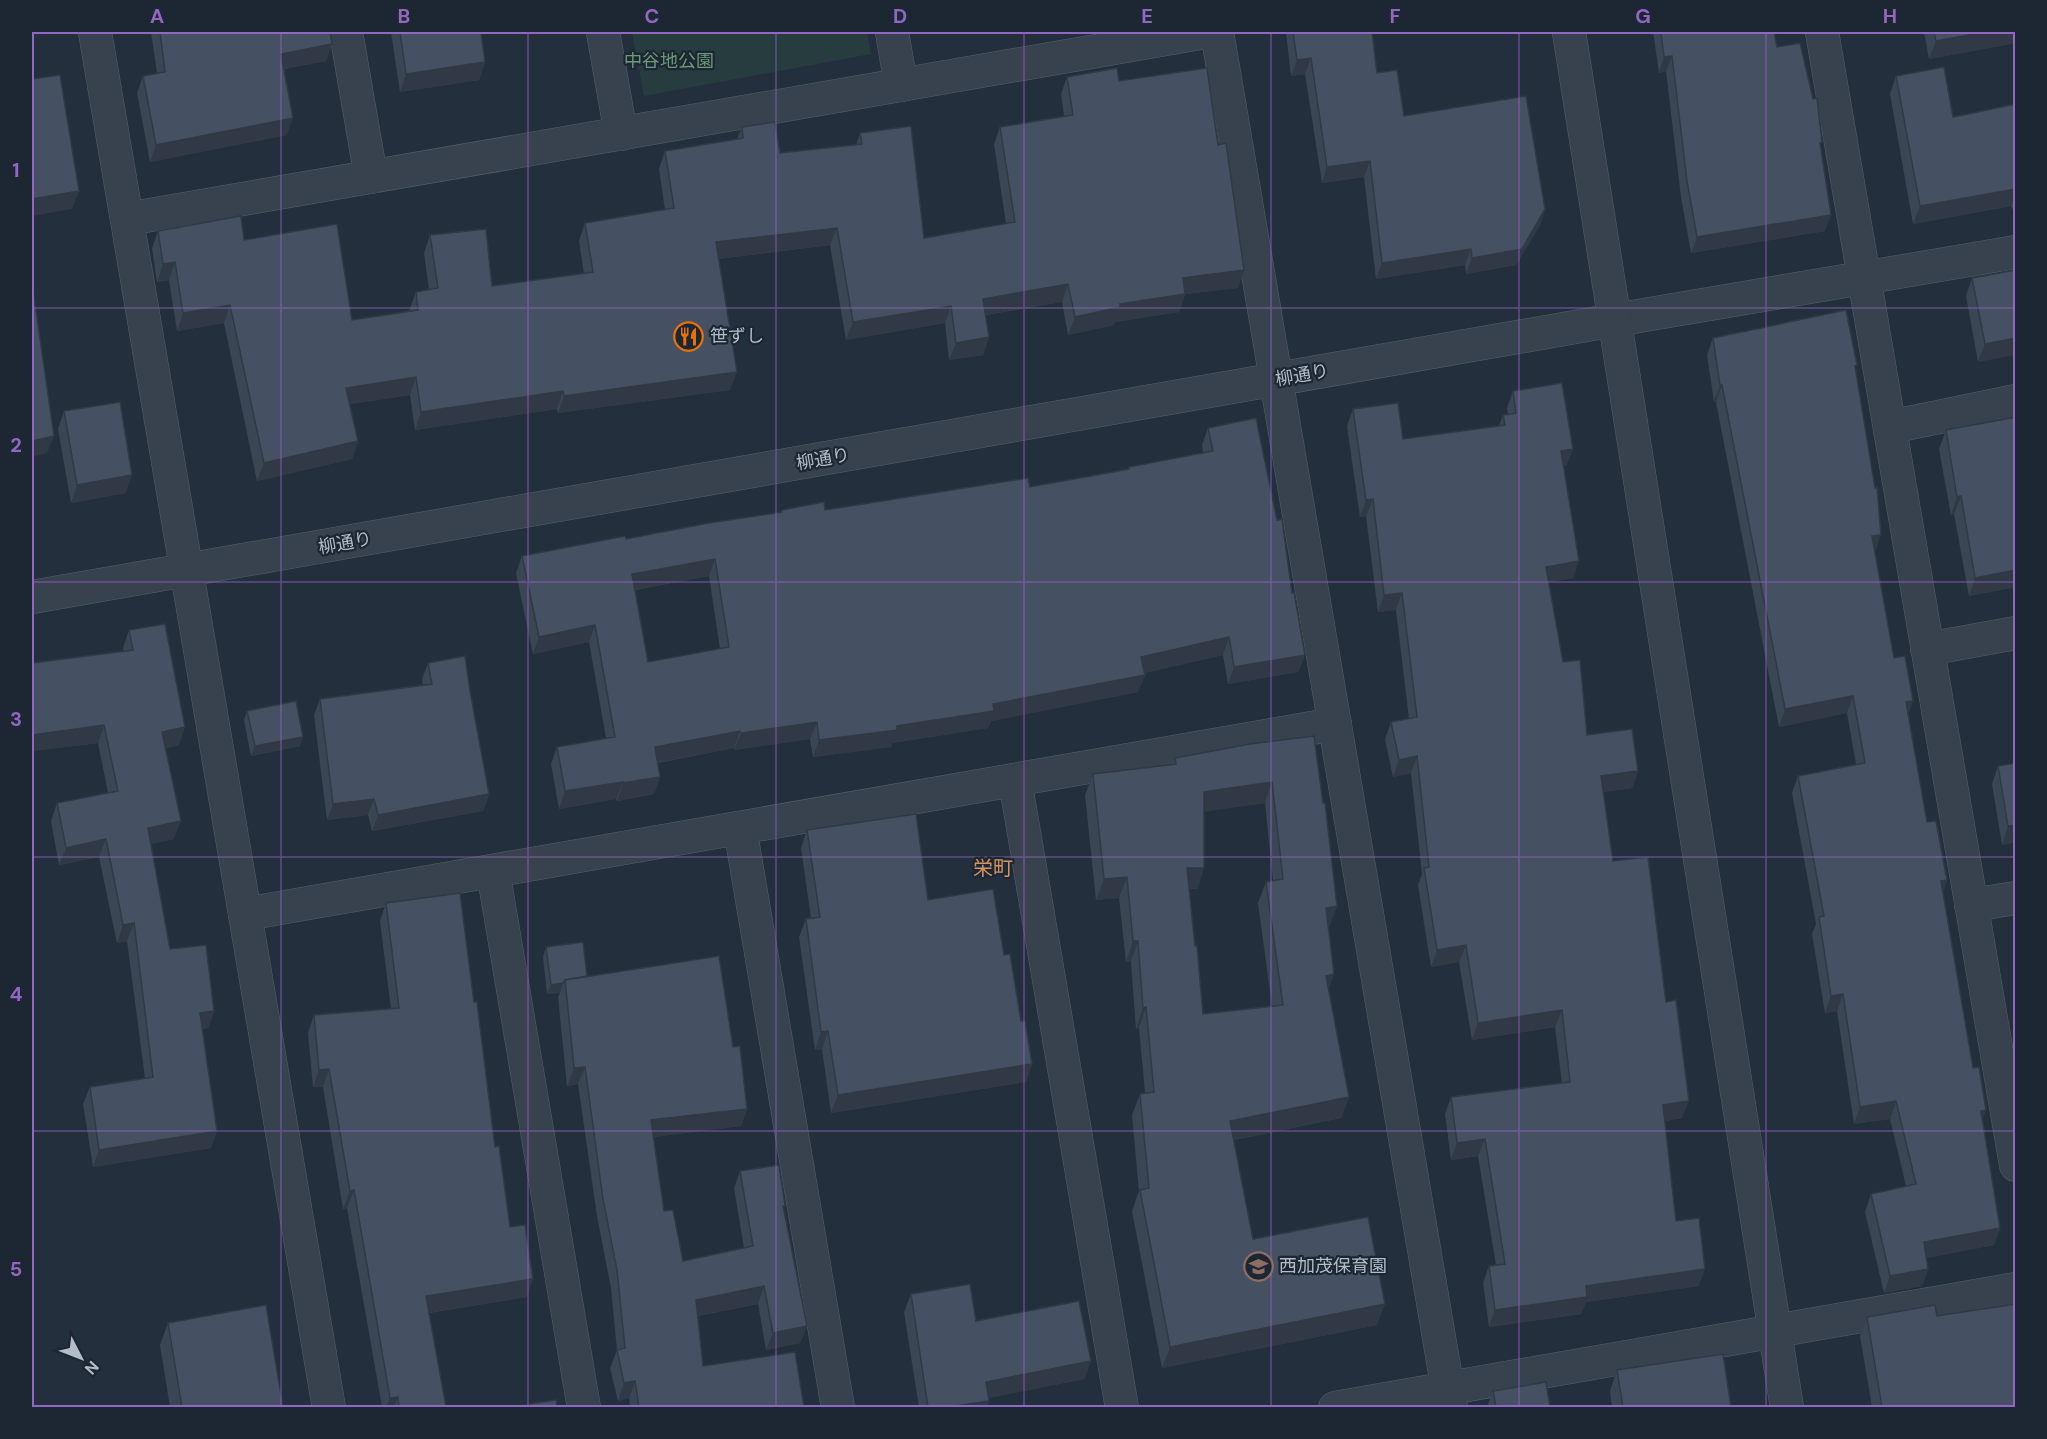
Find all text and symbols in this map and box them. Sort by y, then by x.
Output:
text: A [150,3,164,29]
text: B [398,3,410,29]
text: C [645,3,659,29]
text: D [893,3,907,29]
text: E [1141,3,1153,29]
text: F [1389,3,1401,29]
text: G [1635,3,1651,29]
text: H [1883,3,1897,29]
park label: 中谷地公園 [624,49,714,73]
text: 1 [12,157,20,183]
restaurant icon: 笹ずし [673,320,705,352]
place label: 笹ずし [710,324,764,348]
street label: 柳通り [1273,358,1331,392]
text: 2 [10,432,22,458]
street label: 柳通り [794,442,852,476]
street label: 柳通り [316,526,374,560]
text: 3 [10,706,22,732]
district label: 栄町 [973,855,1013,881]
text: 4 [10,981,23,1007]
school or university icon: 西加茂保育園 [1242,1250,1274,1282]
place label: 西加茂保育園 [1279,1254,1387,1278]
text: 5 [10,1256,22,1282]
north arrow [51,1328,111,1388]
text: N [80,1356,103,1379]

